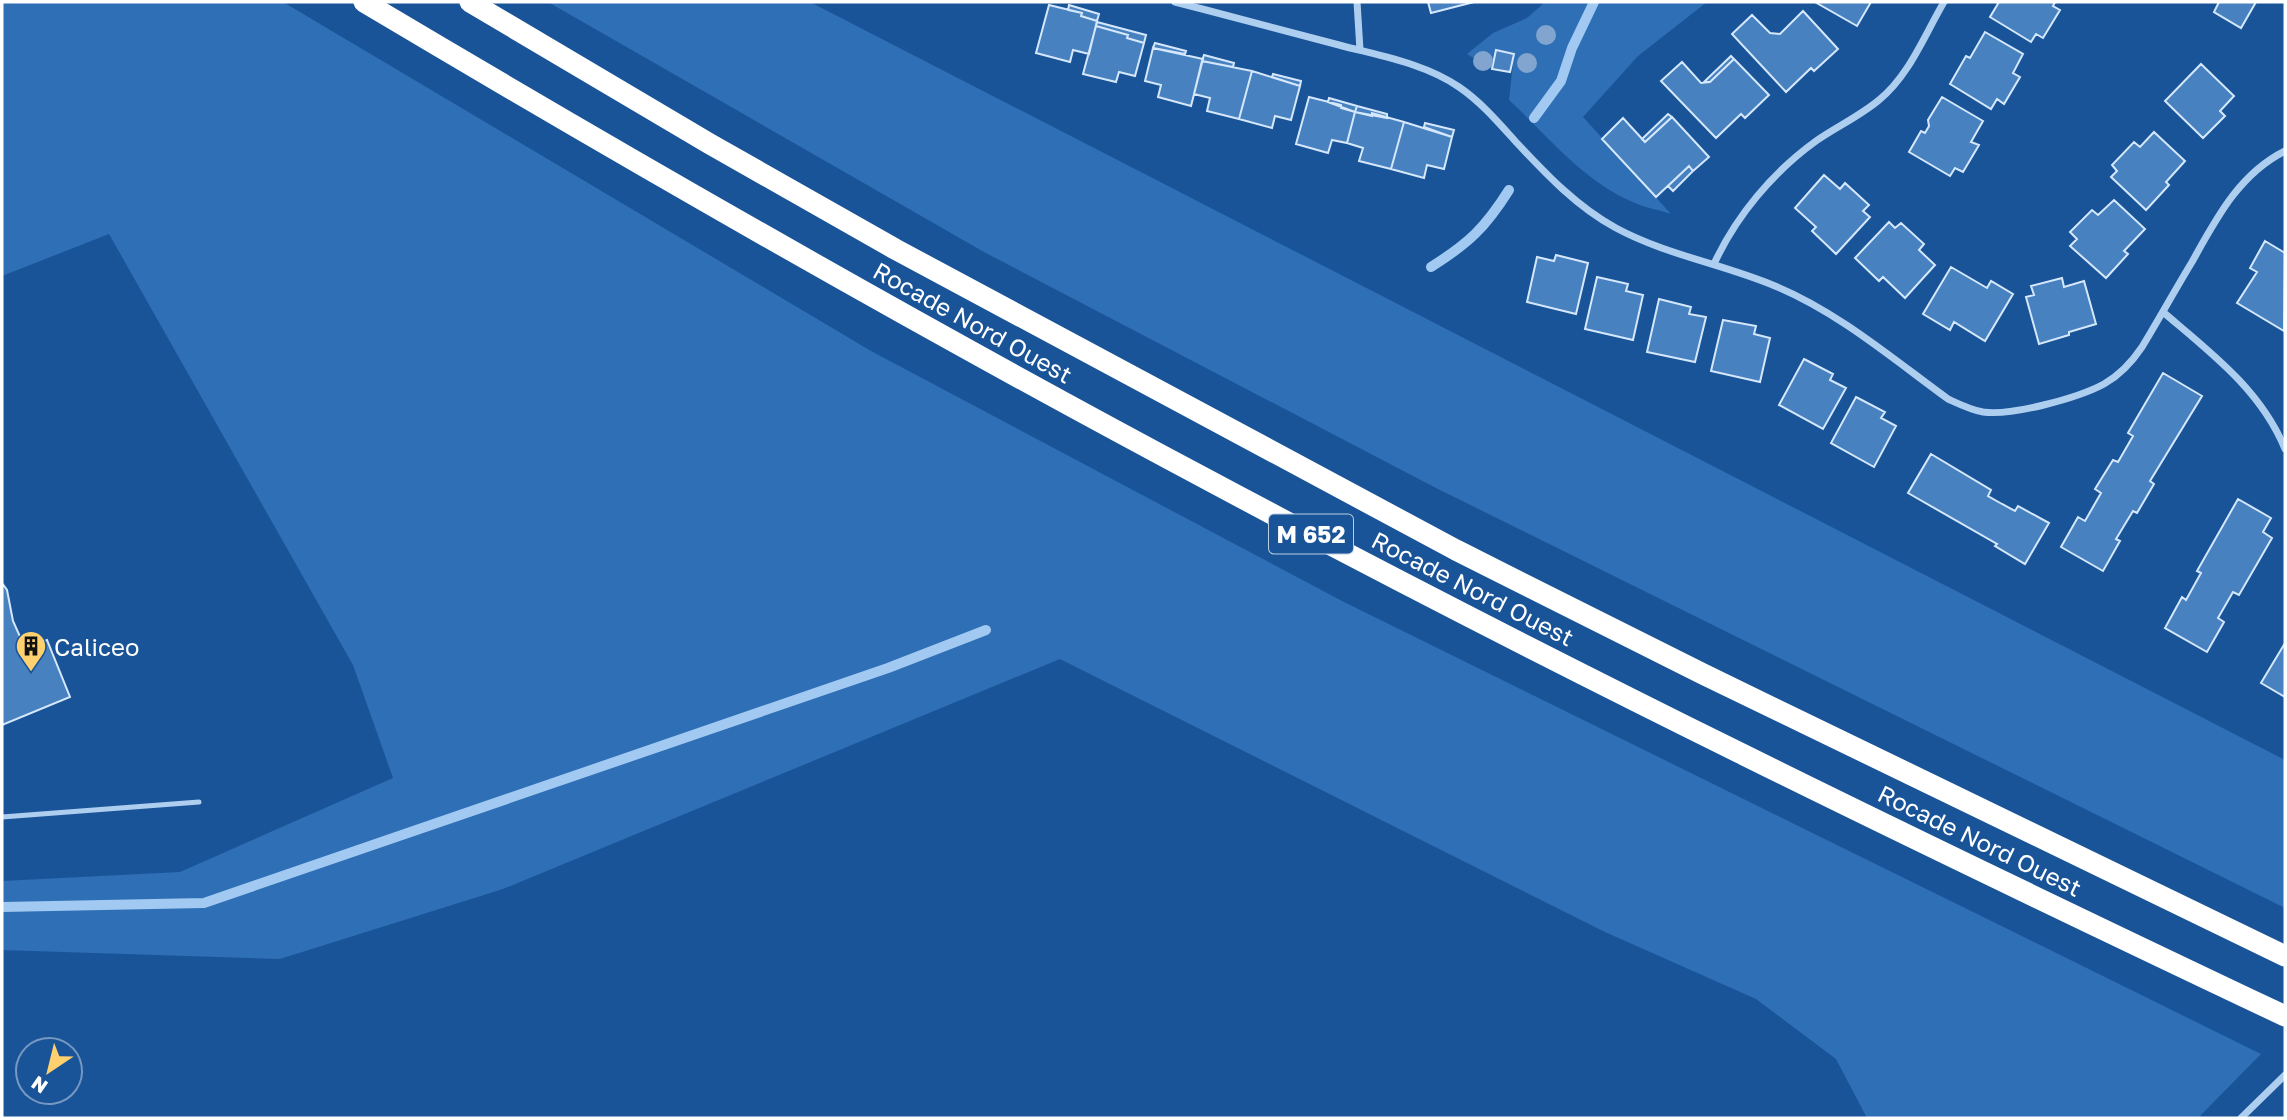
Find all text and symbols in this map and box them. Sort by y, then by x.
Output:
street label: Rocade Nord Ouest [869,255,1077,389]
road number: M 652 [1269,514,1353,554]
street label: Rocade Nord Ouest [1367,524,1579,652]
building icon: Caliceo [14,629,48,673]
place label: Caliceo [54,632,139,661]
street label: Rocade Nord Ouest [1873,778,2087,902]
north arrow [14,1036,84,1106]
text: N [26,1072,51,1099]

